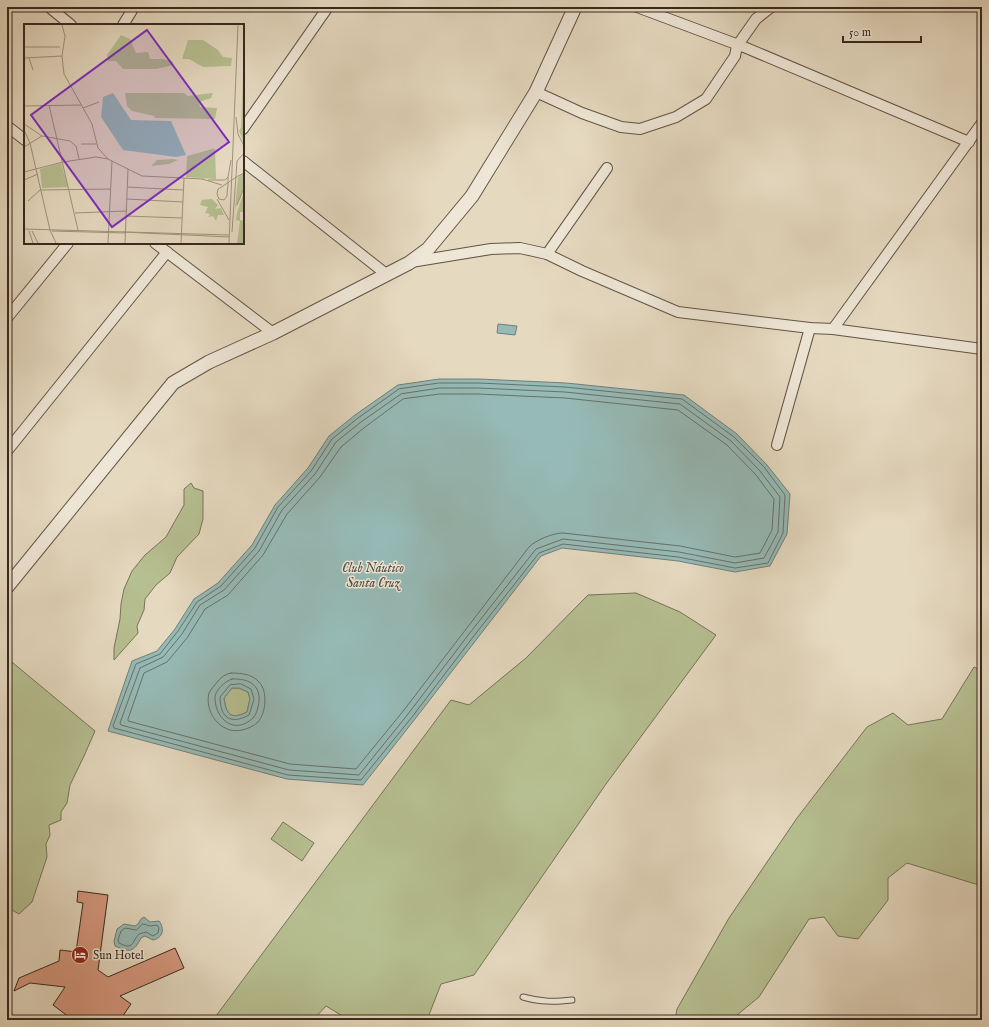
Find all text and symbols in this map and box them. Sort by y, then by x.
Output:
scale bar [843,18,921,44]
inset map [24,24,244,244]
text: 50 m [849,25,871,40]
water label: Club Náutico Santa Cruz [342,560,404,592]
hotel icon: Sun Hotel [70,945,90,965]
place label: Sun Hotel [93,948,145,963]

